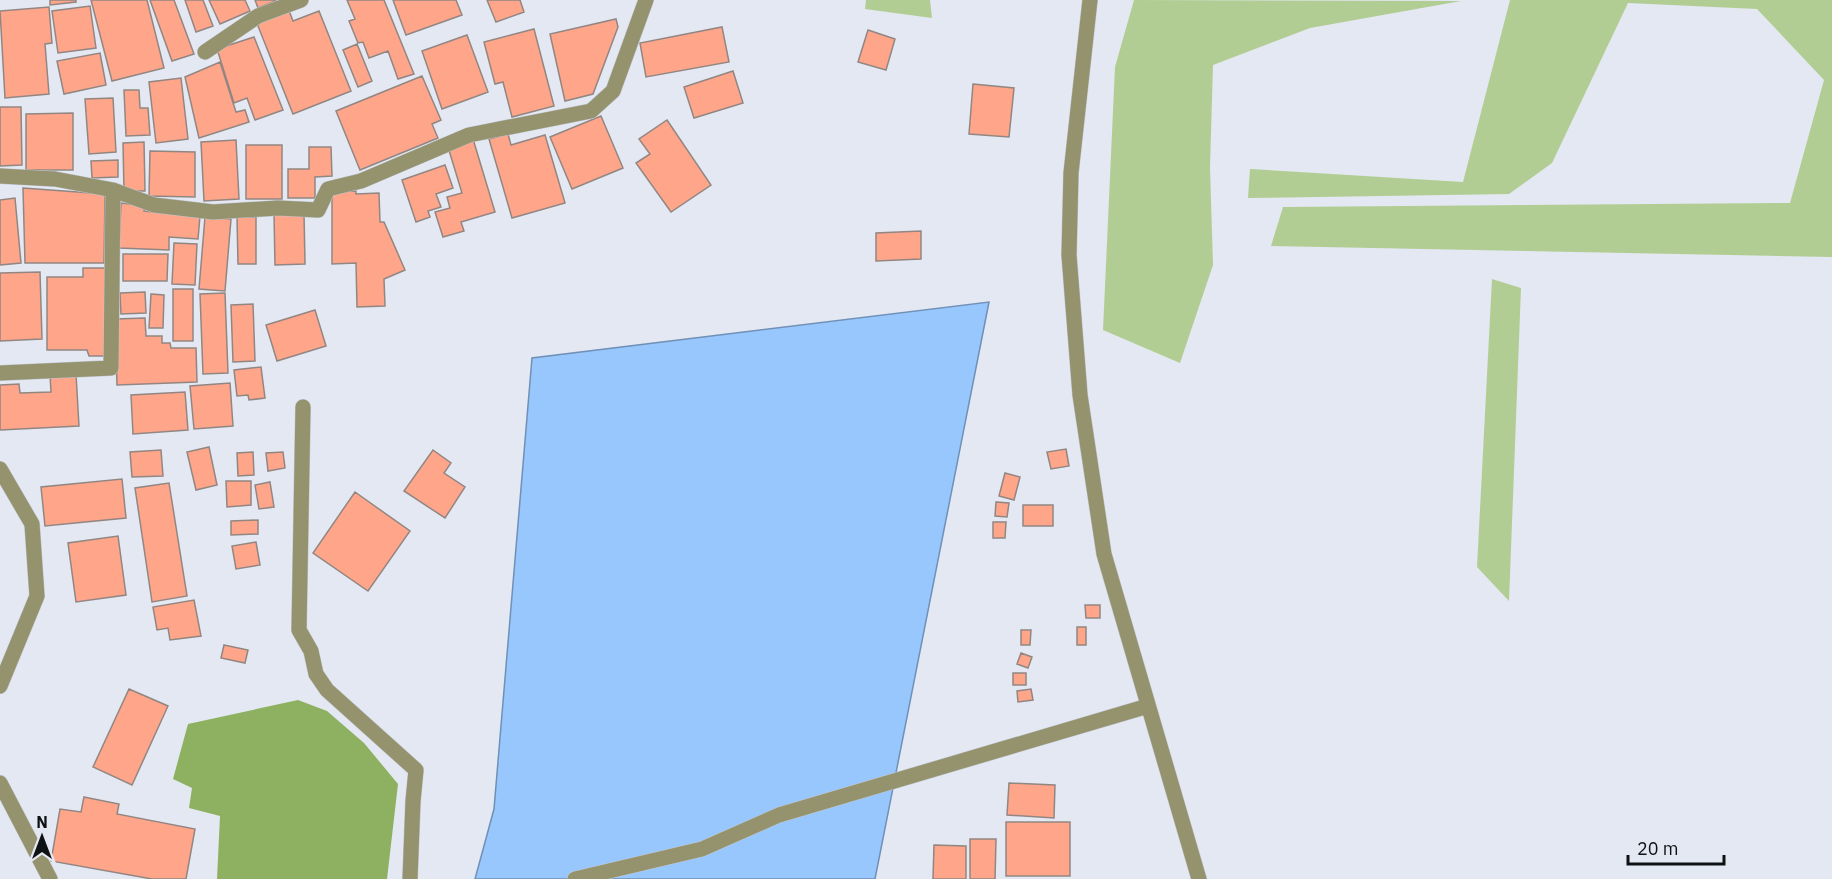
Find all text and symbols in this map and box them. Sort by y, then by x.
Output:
north arrow [12,807,72,867]
text: N [36,812,48,832]
scale bar [1628,828,1724,866]
text: 20 m [1637,837,1679,860]

